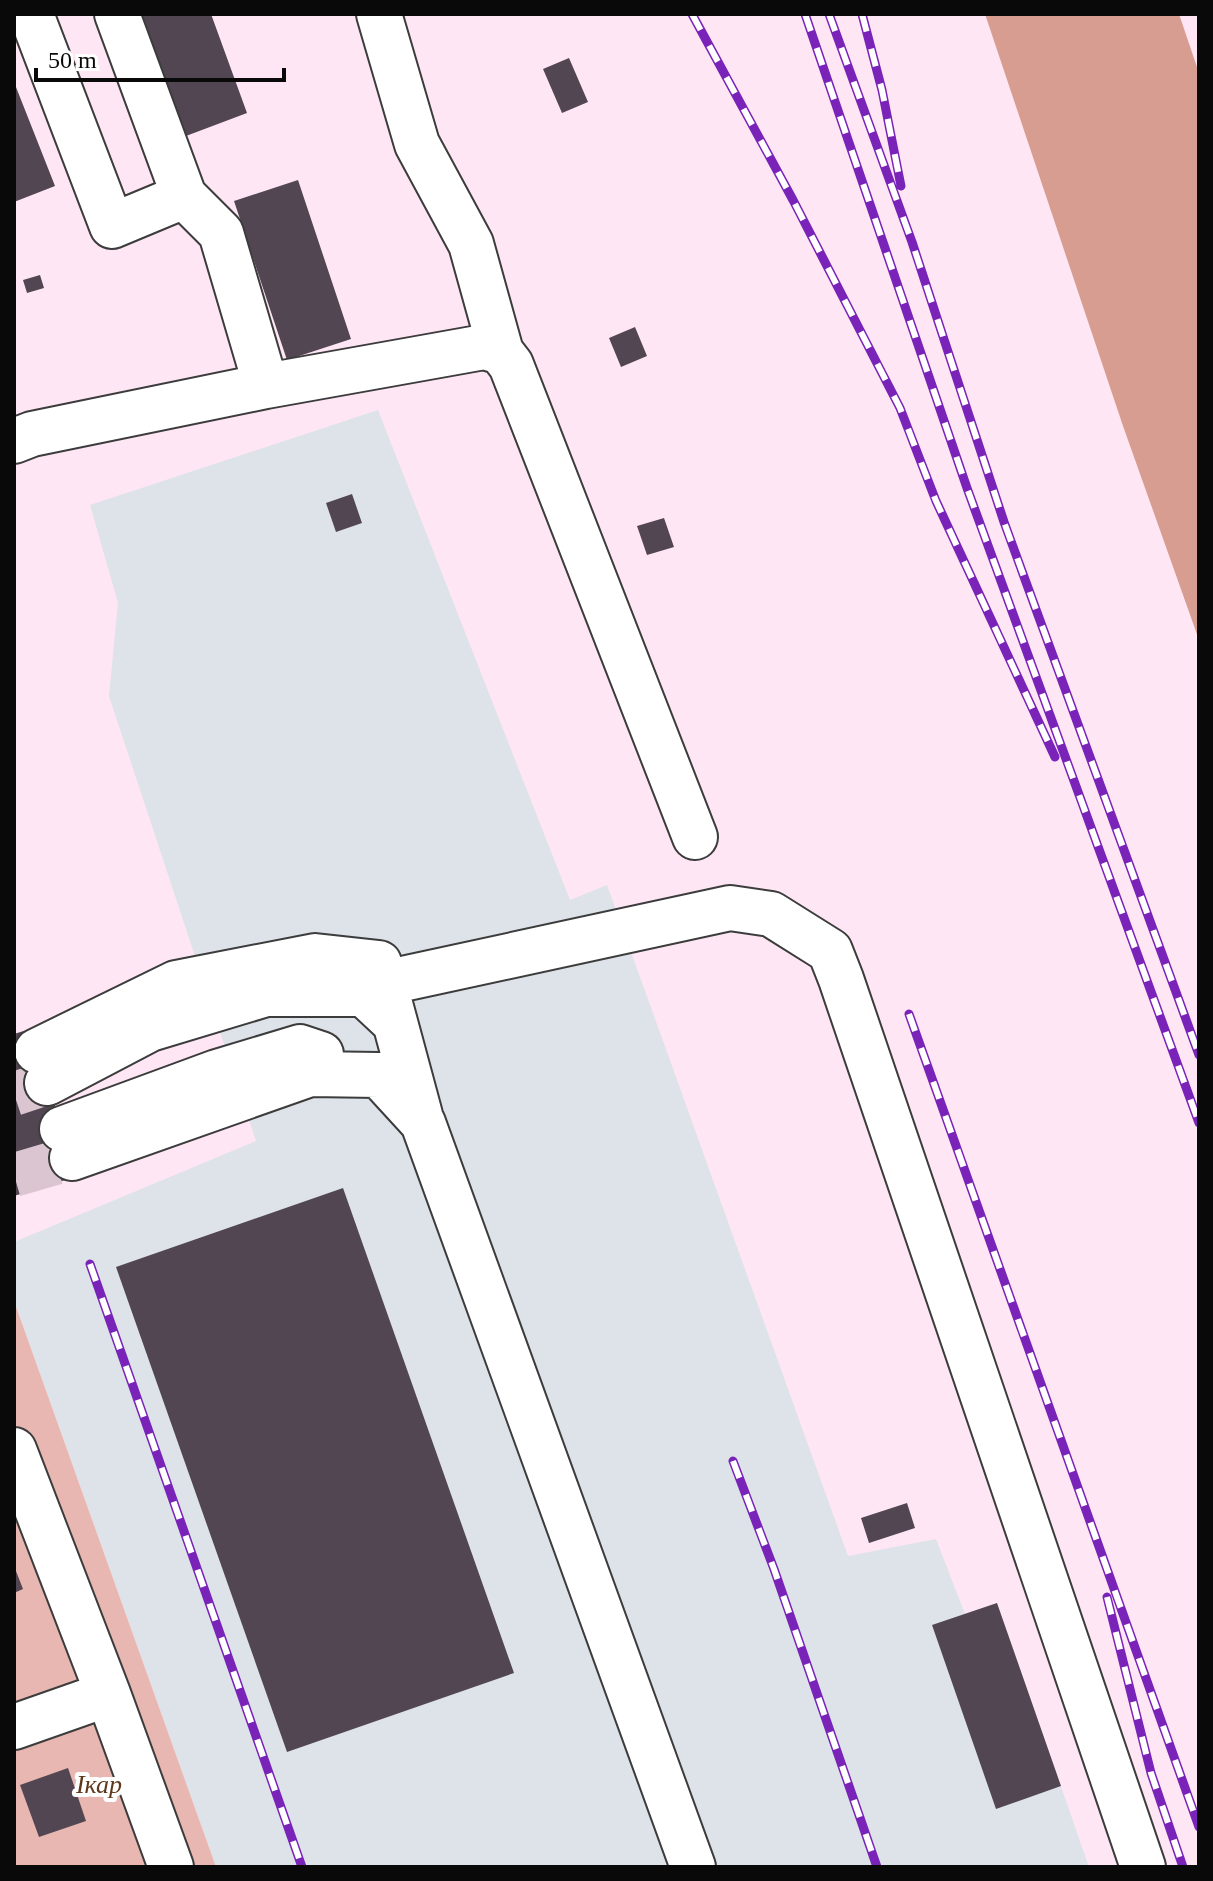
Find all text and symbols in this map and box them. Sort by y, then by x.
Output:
scale bar [36,32,284,82]
text: 50 m [48,47,97,73]
park label: Ікар [75,1770,122,1799]

